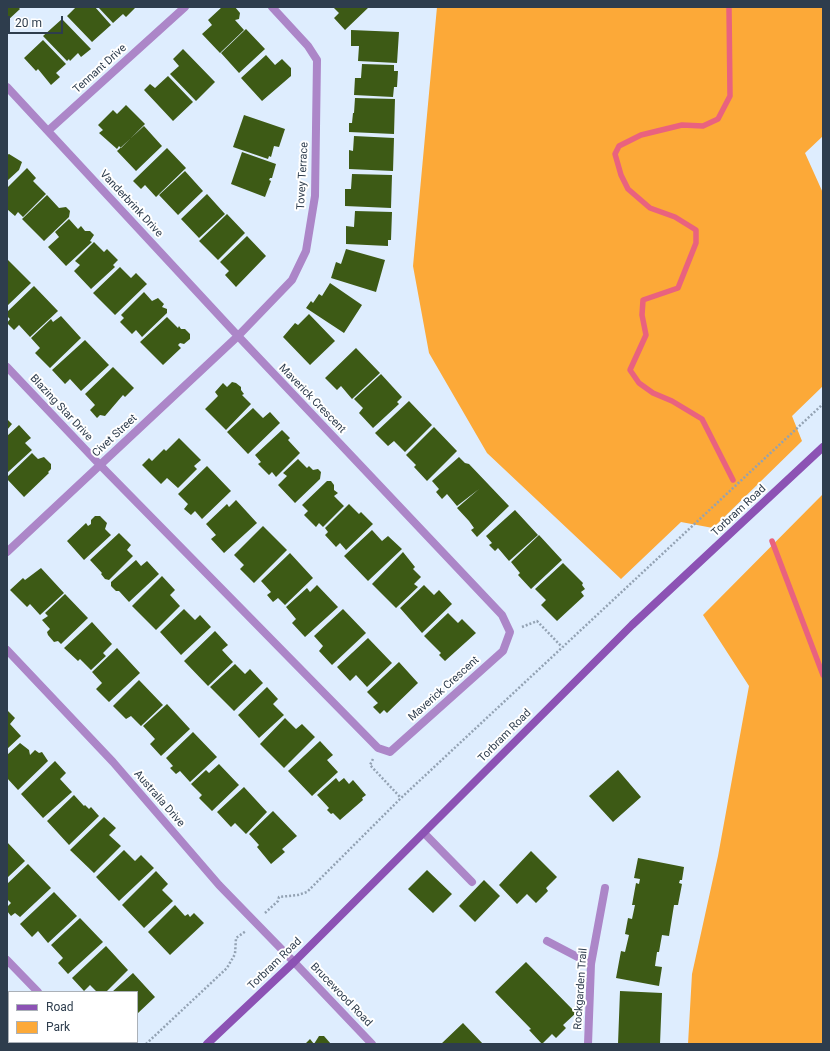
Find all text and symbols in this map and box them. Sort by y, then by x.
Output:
scale bar [10,8,65,34]
text: 20 m [15,16,42,30]
street label: Tennant Drive [71,42,129,96]
street label: Tovey Terrace [295,142,311,210]
street label: Vanderbrink Drive [97,168,165,240]
street label: Maverick Crescent [276,362,348,436]
street label: Blazing Star Drive [27,372,95,444]
street label: Civet Street [90,412,140,460]
street label: Torbram Road [709,483,769,539]
street label: Maverick Crescent [406,654,482,724]
street label: Torbram Road [476,707,534,765]
street label: Australia Drive [131,768,187,830]
street label: Torbram Road [245,935,305,993]
street label: Rockgarden Trail [572,948,590,1030]
street label: Brucewood Road [307,960,375,1030]
legend [8,991,138,1043]
text: Road [46,1000,74,1014]
text: Park [46,1020,70,1034]

